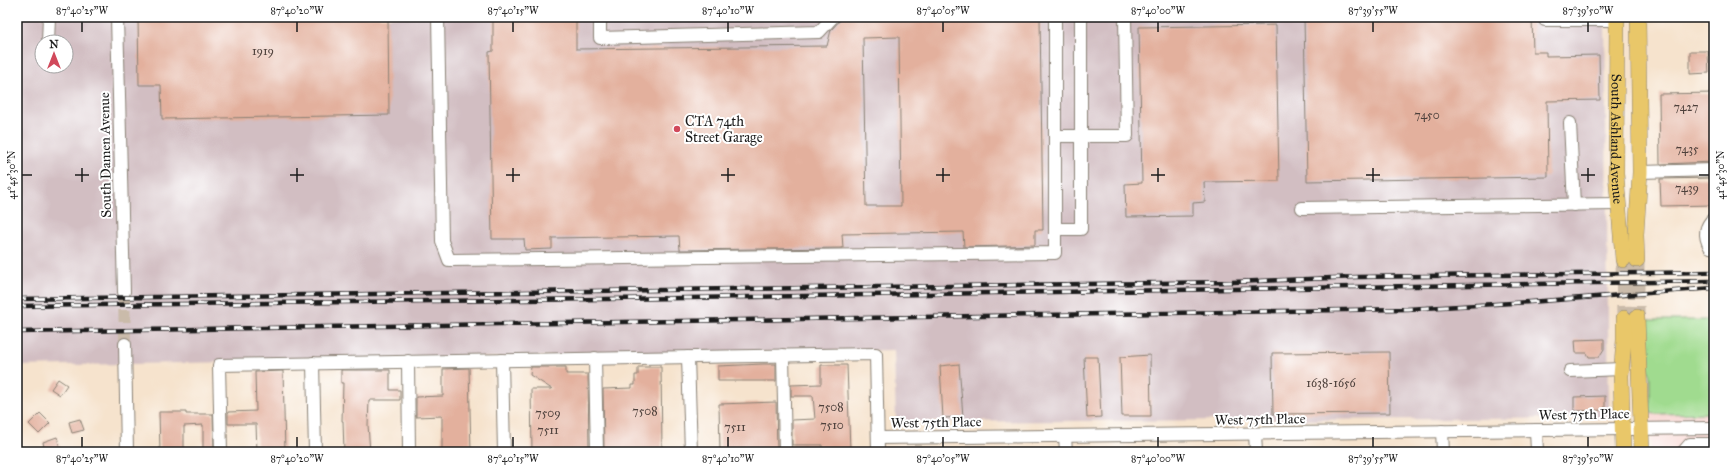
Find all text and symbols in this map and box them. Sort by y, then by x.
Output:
text: 87°40'25"W [56,5,108,17]
text: 87°40'20"W [270,5,324,17]
text: 87°40'15"W [488,5,539,17]
text: 87°40'10"W [702,5,755,17]
text: 87°40'05"W [917,5,970,17]
text: 87°40'00"W [1131,5,1185,17]
text: 87°39'55"W [1348,5,1398,17]
text: 87°39'50"W [1563,5,1614,17]
north arrow [34,34,74,74]
text: N [49,38,59,51]
house number: 1919 [252,44,274,58]
street label: South Ashland Avenue [1607,74,1626,205]
street label: South Damen Avenue [96,92,115,218]
house number: 7427 [1674,100,1698,114]
house number: 7450 [1414,108,1440,122]
place label: CTA 74th Street Garage [685,113,763,146]
marker: CTA 74th Street Garage [672,124,682,134]
house number: 7435 [1675,142,1699,156]
text: 41°45'30"N [6,150,18,199]
text: 41°45'30"N [1715,150,1727,199]
house number: 7439 [1675,181,1699,195]
house number: 1638-1656 [1306,376,1357,390]
house number: 7508 [818,400,844,414]
house number: 7508 [632,404,658,418]
street label: West 75th Place [1538,405,1630,424]
house number: 7509 [535,406,561,420]
street label: West 75th Place [1214,410,1306,429]
street label: West 75th Place [890,413,982,432]
house number: 7510 [820,418,844,432]
house number: 7511 [724,420,746,434]
house number: 7511 [537,423,559,437]
text: 87°40'25"W [56,453,108,465]
text: 87°40'20"W [270,453,324,465]
text: 87°40'15"W [488,453,539,465]
text: 87°40'10"W [702,453,755,465]
text: 87°40'05"W [917,453,970,465]
text: 87°40'00"W [1131,453,1185,465]
text: 87°39'55"W [1348,453,1398,465]
text: 87°39'50"W [1563,453,1614,465]

